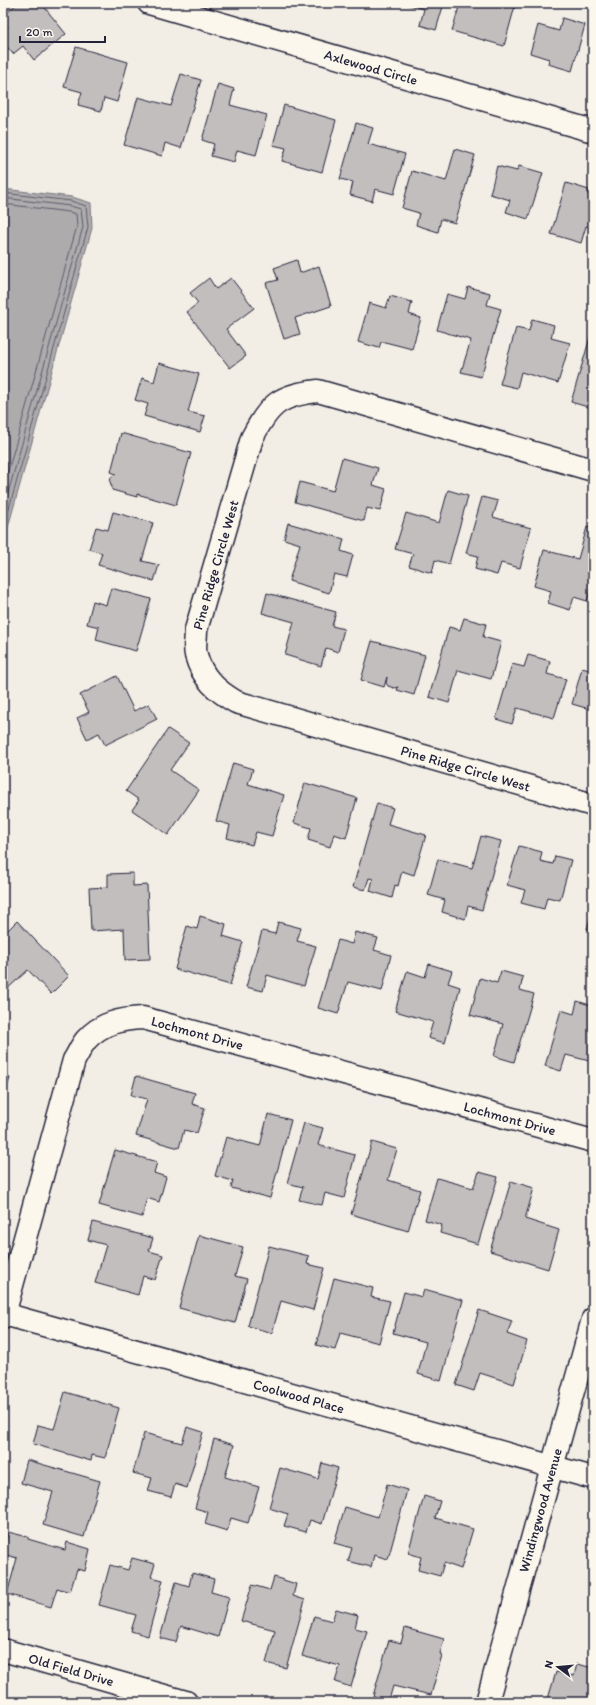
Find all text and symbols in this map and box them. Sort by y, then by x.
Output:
scale bar [20,18,105,44]
text: 20 m [26,25,53,39]
street label: Axlewood Circle [322,45,420,89]
street label: Pine Ridge Circle West [189,498,243,632]
street label: Pine Ridge Circle West [399,741,532,795]
street label: Lochmont Drive [149,1012,245,1054]
street label: Lochmont Drive [462,1098,558,1139]
street label: Coolwood Place [251,1375,347,1417]
street label: Windingwood Avenue [515,1446,565,1574]
north arrow [538,1647,578,1687]
street label: Old Field Drive [27,1649,116,1690]
text: N [542,1659,556,1670]

